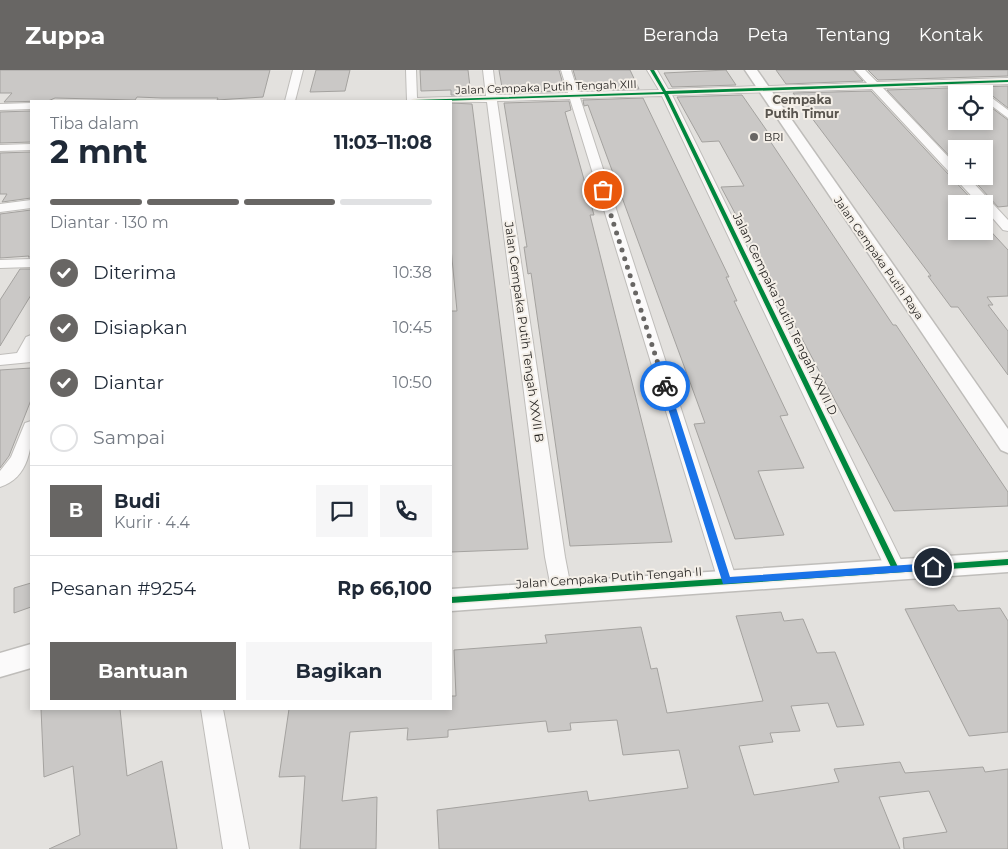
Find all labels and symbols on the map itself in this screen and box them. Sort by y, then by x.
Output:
street label: Jalan Cempaka Putih Tengah XIII [454,77,637,97]
district label: Cempaka Putih Timur [765,92,839,121]
place label: BRI [764,130,784,144]
marker: BRI [748,131,760,143]
pin [582,169,624,211]
street label: Jalan Cempaka Putih Raya [831,193,927,322]
street label: Jalan Cempaka Putih Tengah XXVII D [729,209,841,417]
street label: Jalan Cempaka Putih Tengah XXVII B [501,220,547,443]
courier [640,361,690,411]
pin [912,546,954,588]
street label: Jalan Cempaka Putih Tengah II [514,564,703,592]

